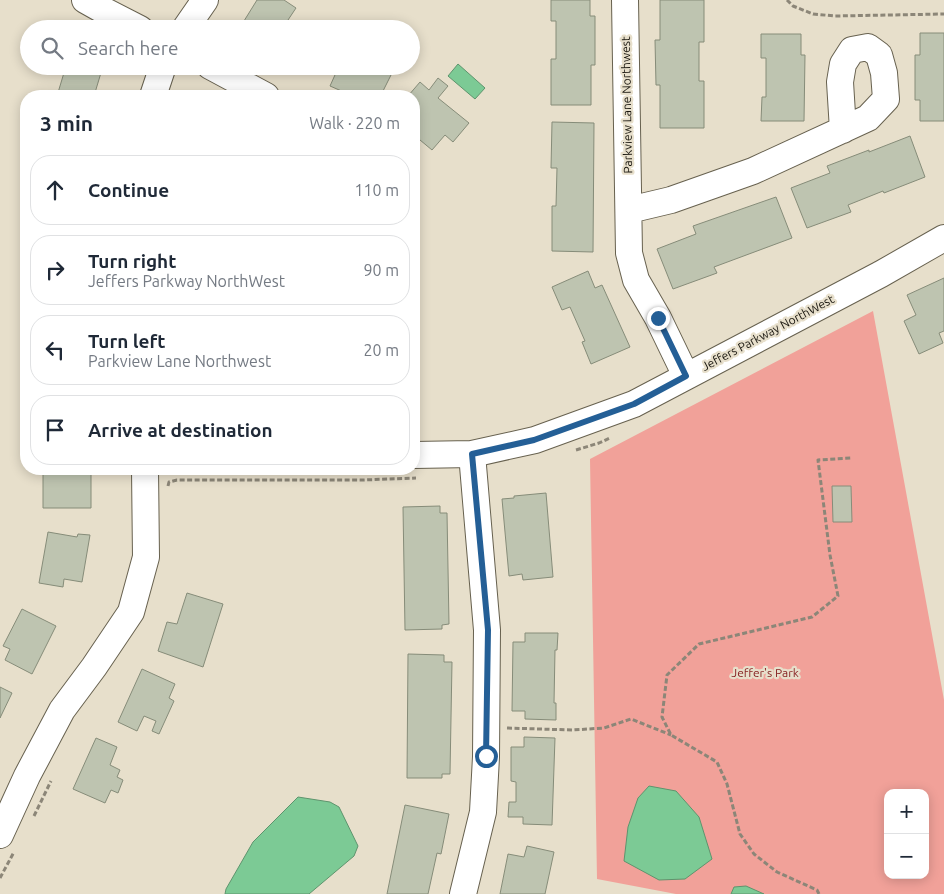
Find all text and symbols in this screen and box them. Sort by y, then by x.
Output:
search box [20,20,420,75]
icon: search [38,34,66,62]
street label: Parkview Lane Northwest [619,36,634,174]
text: Search here [78,37,178,59]
text: 3 min [40,111,93,135]
text: Walk · 220 m [309,114,400,132]
icon: ahead [41,176,69,204]
text: Continue [88,179,169,201]
text: 110 m [354,181,399,199]
text: Turn right [88,250,176,272]
icon: right [41,256,69,284]
text: 90 m [363,261,399,279]
text: Jeffers Parkway NorthWest [88,272,285,290]
street label: Jeffers Parkway NorthWest [699,292,836,373]
route end [647,307,670,330]
text: Turn left [88,330,166,352]
icon: left [41,336,69,364]
text: 20 m [363,341,399,359]
text: Parkview Lane Northwest [88,352,271,370]
icon: arrive [41,416,69,444]
text: Arrive at destination [88,419,273,441]
park label: Jeffer's Park [731,666,799,679]
route start [475,745,498,768]
map controls [884,789,929,879]
button: + [884,789,929,834]
button: − [884,834,929,879]

